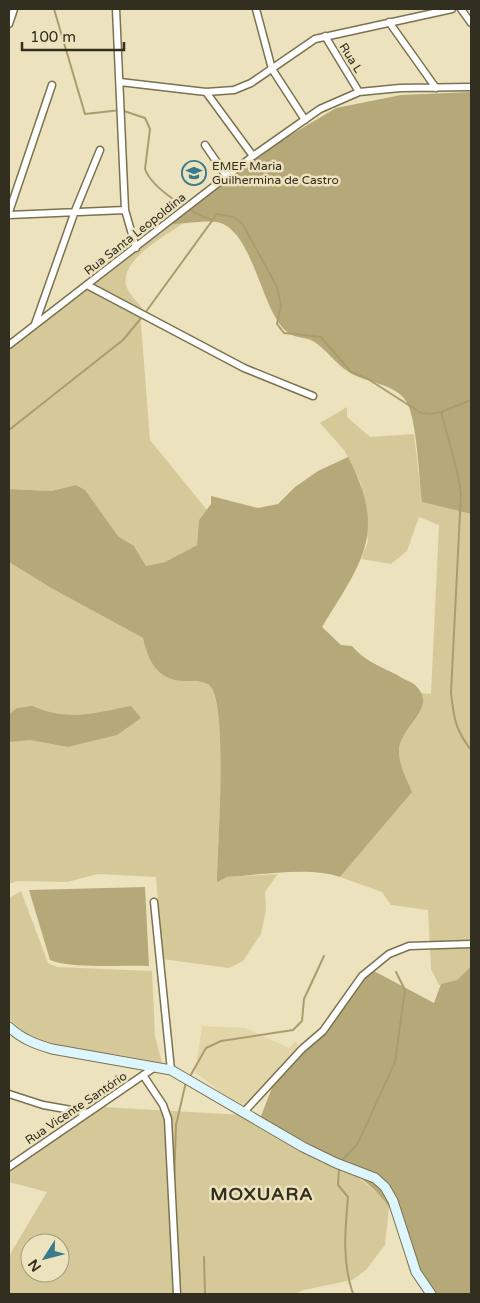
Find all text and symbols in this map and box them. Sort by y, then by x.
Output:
scale bar [22,20,125,52]
text: 100 m [30,28,76,46]
street label: Rua L [336,40,366,76]
place label: EMEF Maria Guilhermina de Castro [212,159,339,187]
school or university icon: EMEF Maria Guilhermina de Castro [181,160,207,186]
street label: Rua Santa Leopoldina [81,190,189,278]
street label: Rua Vicente Santório [23,1069,129,1147]
district label: MOXUARA [210,1183,314,1205]
north arrow [20,1233,70,1283]
text: N [25,1256,45,1275]

